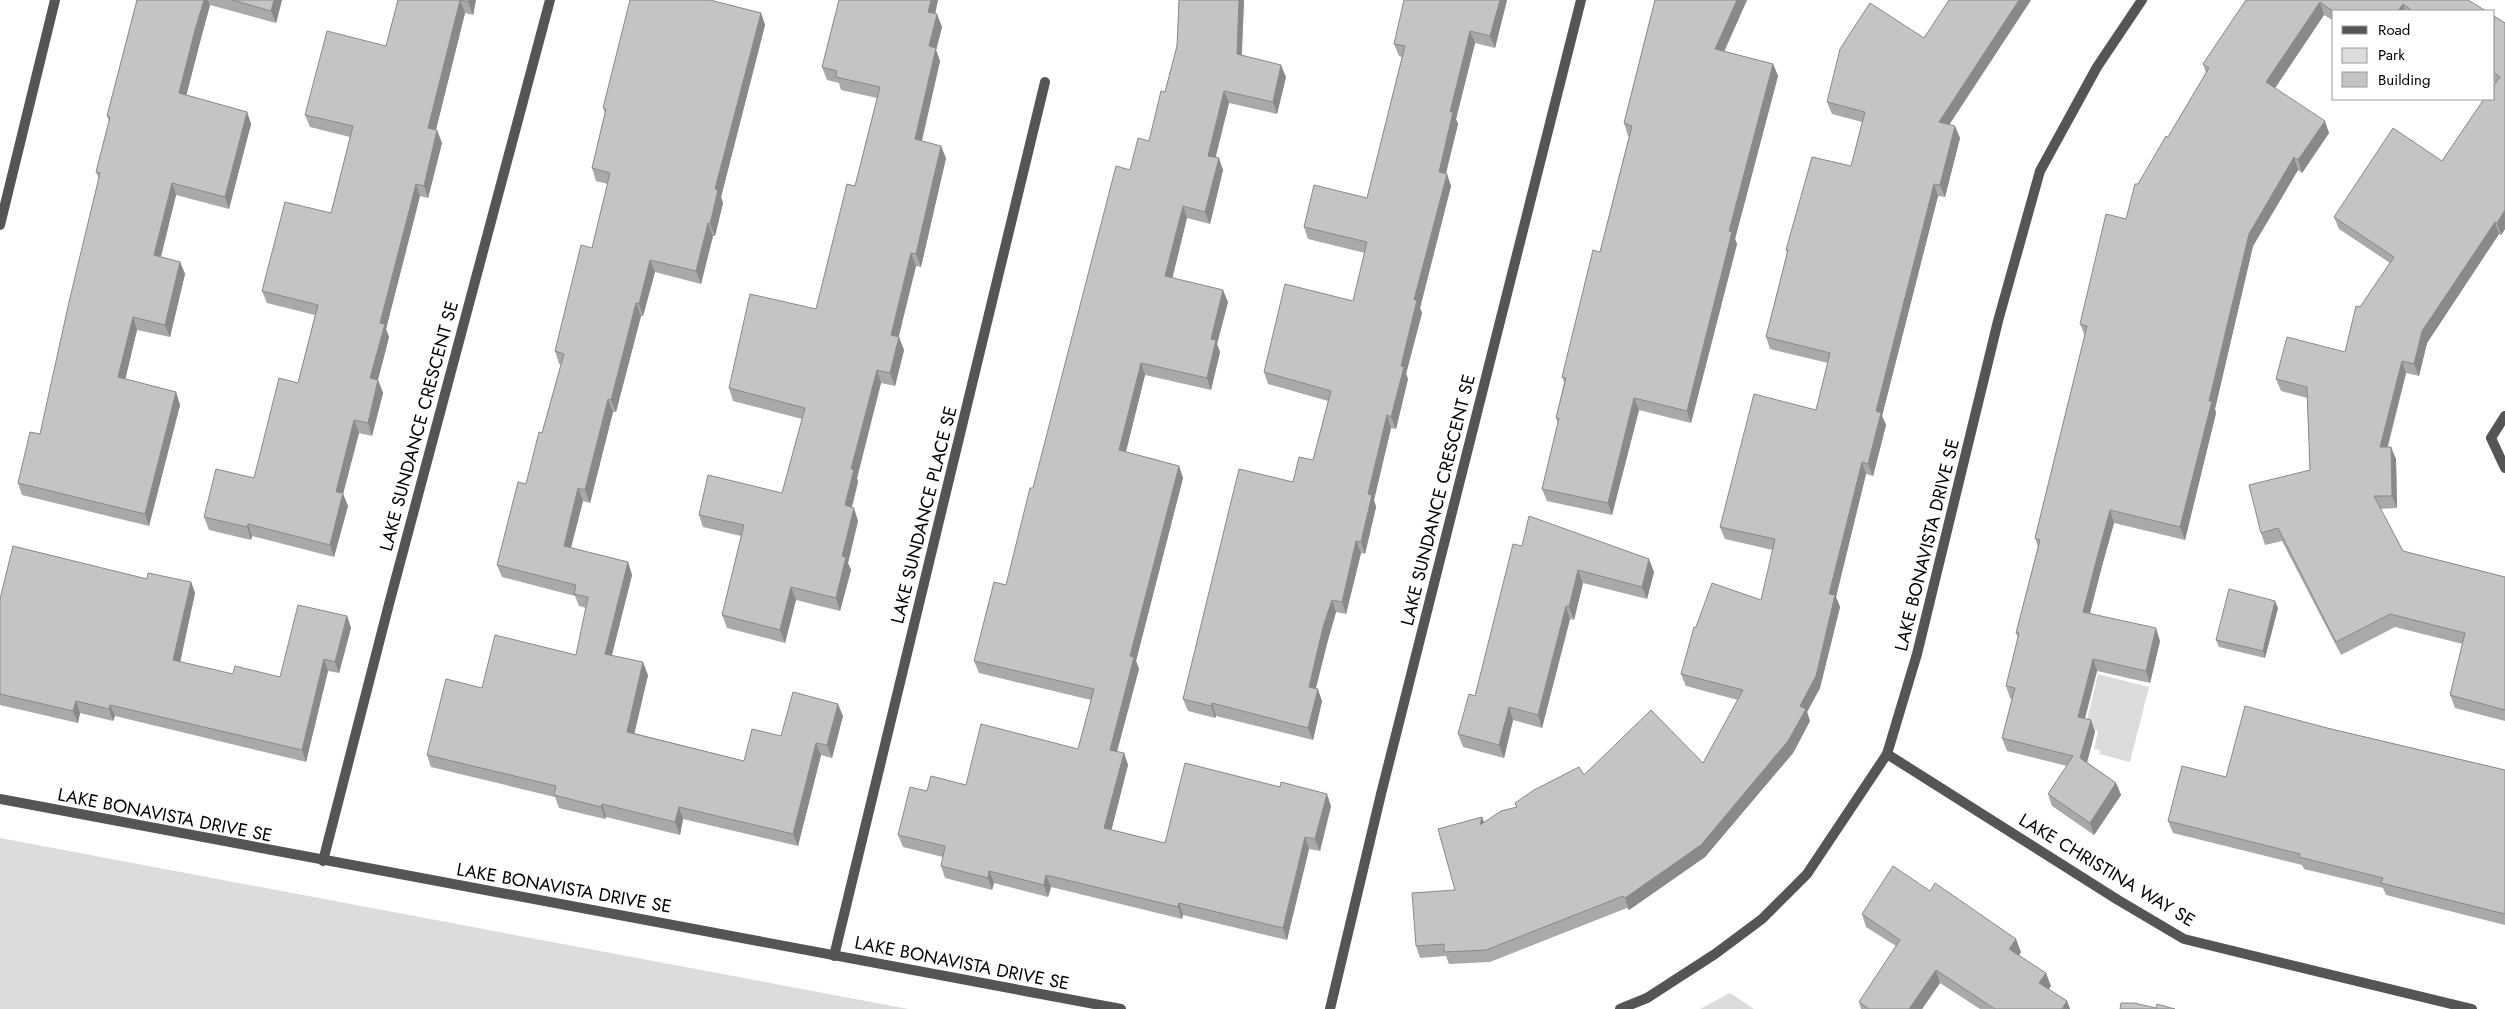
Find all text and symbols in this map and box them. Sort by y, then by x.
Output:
legend [2332,10,2495,100]
text: Road [2378,19,2410,41]
text: Park [2378,44,2405,66]
text: Building [2378,69,2430,91]
street label: LAKE SUNDANCE CRESCENT SE [373,298,465,554]
street label: LAKE SUNDANCE CRESCENT SE [1394,372,1482,628]
street label: LAKE SUNDANCE PLACE SE [884,403,964,627]
street label: LAKE BONAVISTA DRIVE SE [1888,436,1966,654]
street label: LAKE BONAVISTA DRIVE SE [56,781,274,849]
street label: LAKE CHRISTINA WAY SE [2014,807,2200,933]
street label: LAKE BONAVISTA DRIVE SE [454,856,674,920]
street label: LAKE BONAVISTA DRIVE SE [853,929,1071,997]

